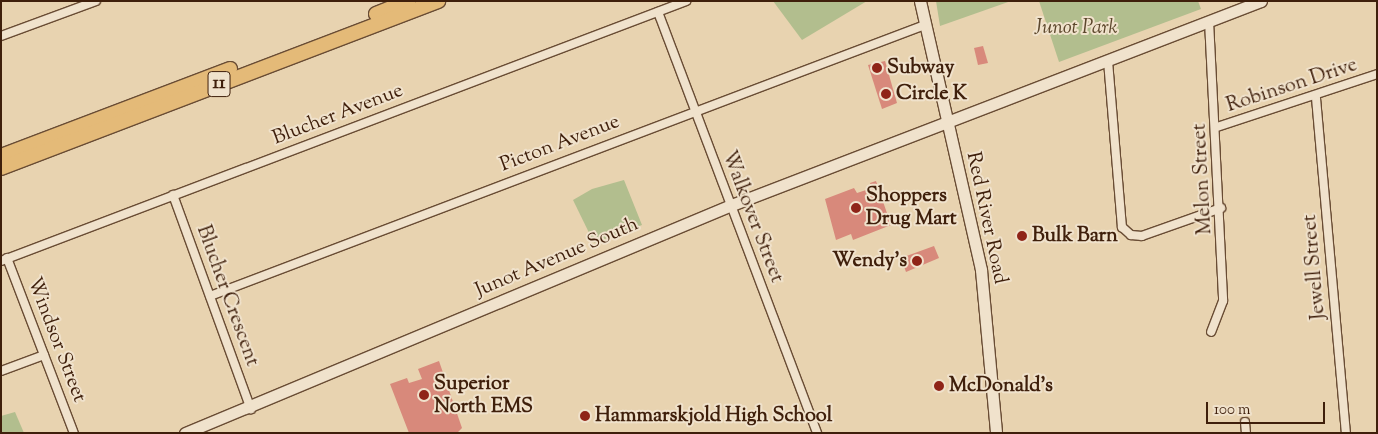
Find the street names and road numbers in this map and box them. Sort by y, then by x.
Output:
street label: Robinson Drive [1224,54,1360,118]
road number: 11 [206,68,232,100]
street label: Blucher Avenue [269,79,407,151]
street label: Picton Avenue [497,110,623,178]
street label: Melon Street [1188,123,1218,235]
street label: Walkover Street [716,148,788,286]
street label: Red River Road [960,150,1012,286]
street label: Junot Avenue South [472,213,642,303]
street label: Jewell Street [1298,213,1332,321]
street label: Blucher Crescent [190,222,264,370]
street label: Windsor Street [21,274,91,406]

